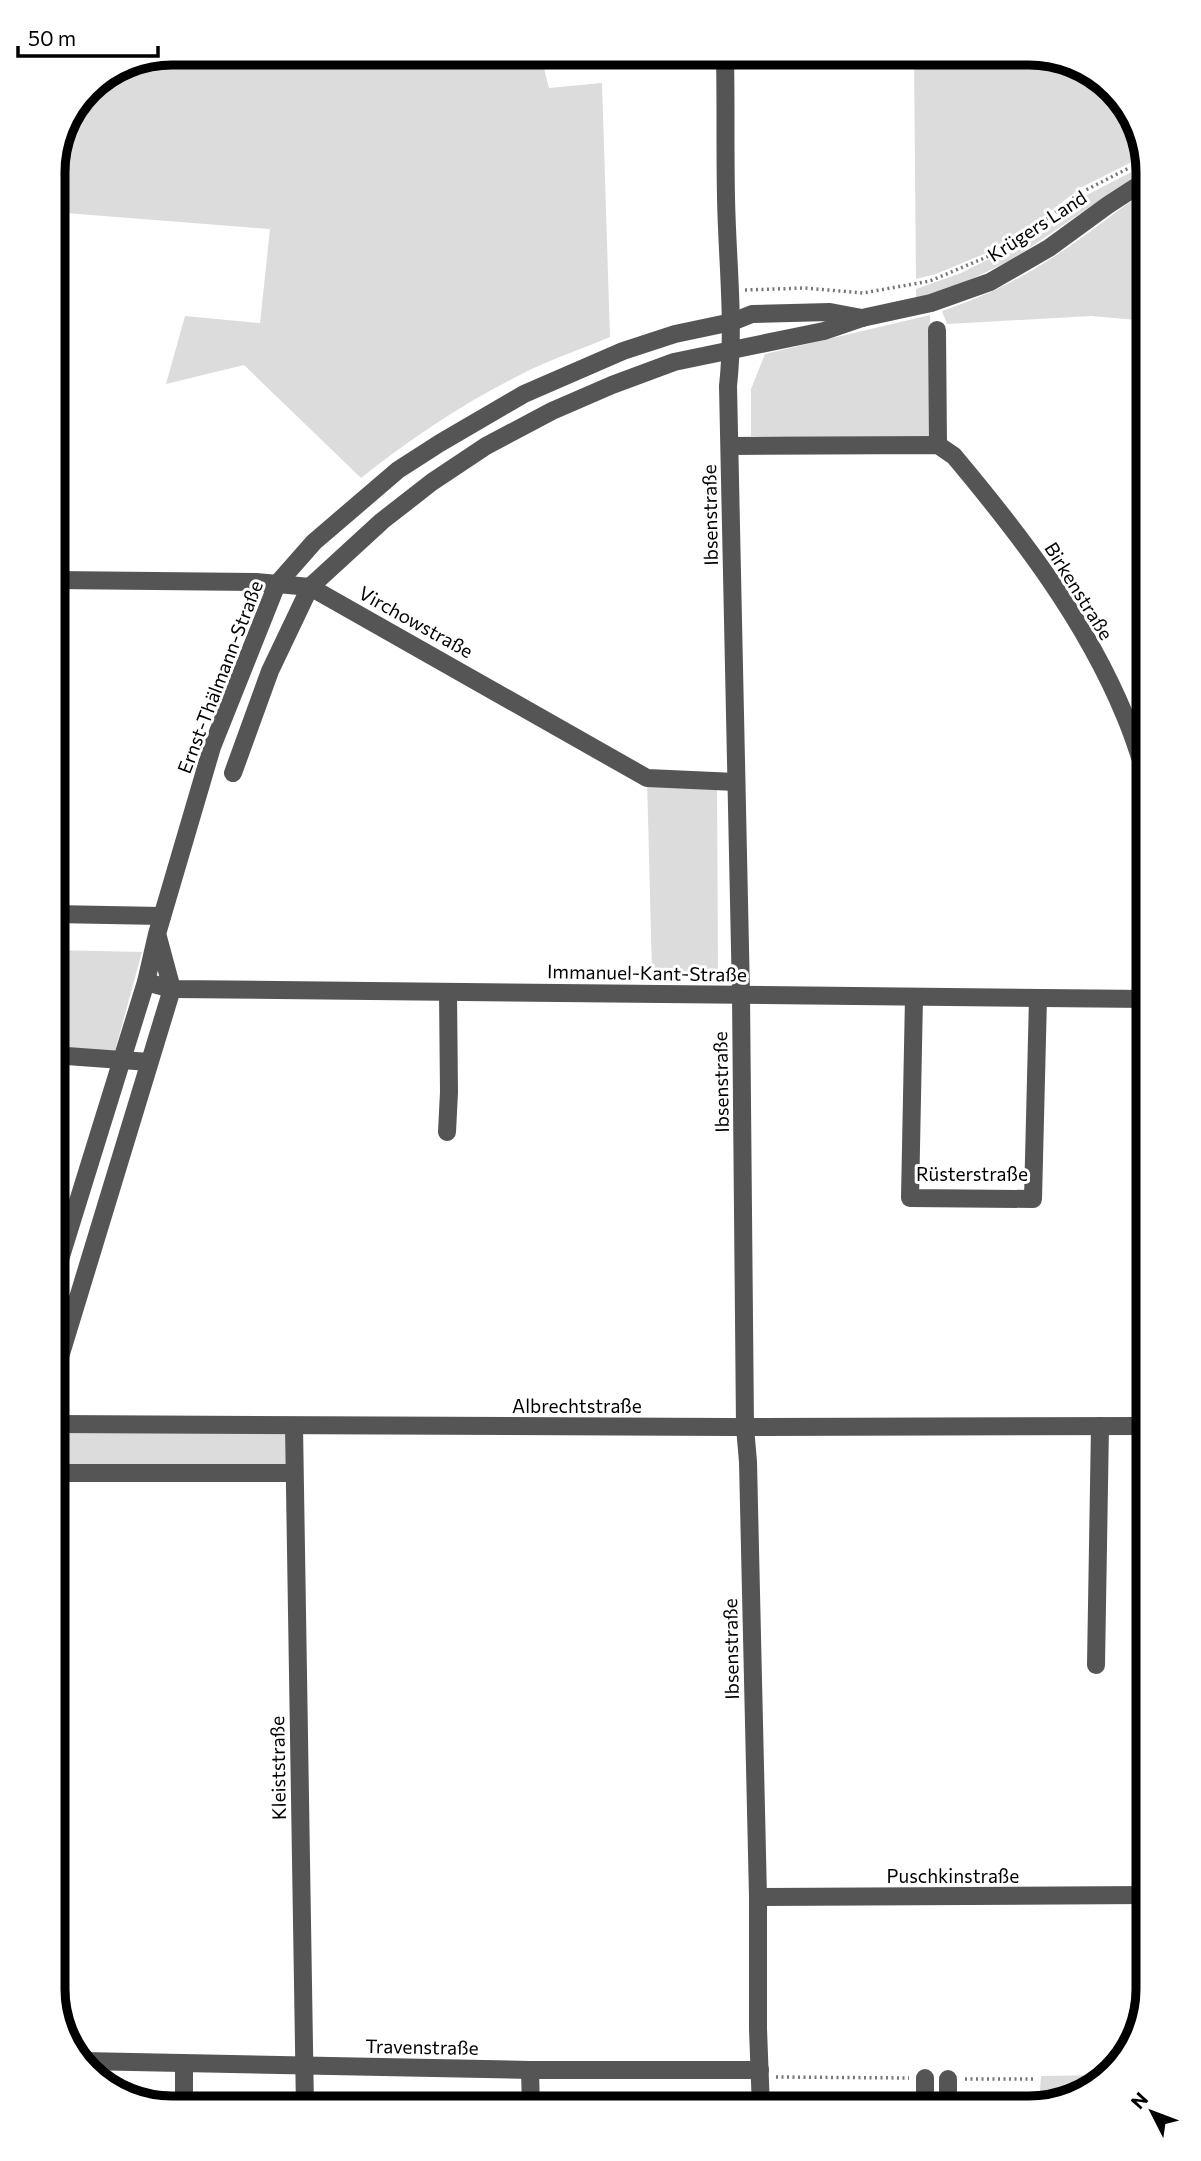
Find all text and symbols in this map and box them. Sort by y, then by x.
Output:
scale bar [18,14,158,58]
text: 50 m [28,25,76,50]
street label: Krügers Land [983,185,1091,266]
street label: Ibsenstraße [697,464,722,566]
street label: Birkenstraße [1040,538,1119,644]
street label: Ernst-Thälmann-Straße [172,577,267,777]
street label: Virchowstraße [355,581,477,662]
street label: Immanuel-Kant-Straße [547,959,747,986]
street label: Ibsenstraße [708,1031,733,1133]
street label: Rüsterstraße [916,1162,1028,1185]
street label: Albrechtstraße [512,1394,642,1417]
street label: Ibsenstraße [718,1598,743,1700]
street label: Kleiststraße [265,1716,290,1820]
street label: Puschkinstraße [887,1864,1019,1887]
street label: Travenstraße [365,2034,479,2059]
north arrow [1117,2077,1187,2147]
text: N [1126,2087,1152,2113]

